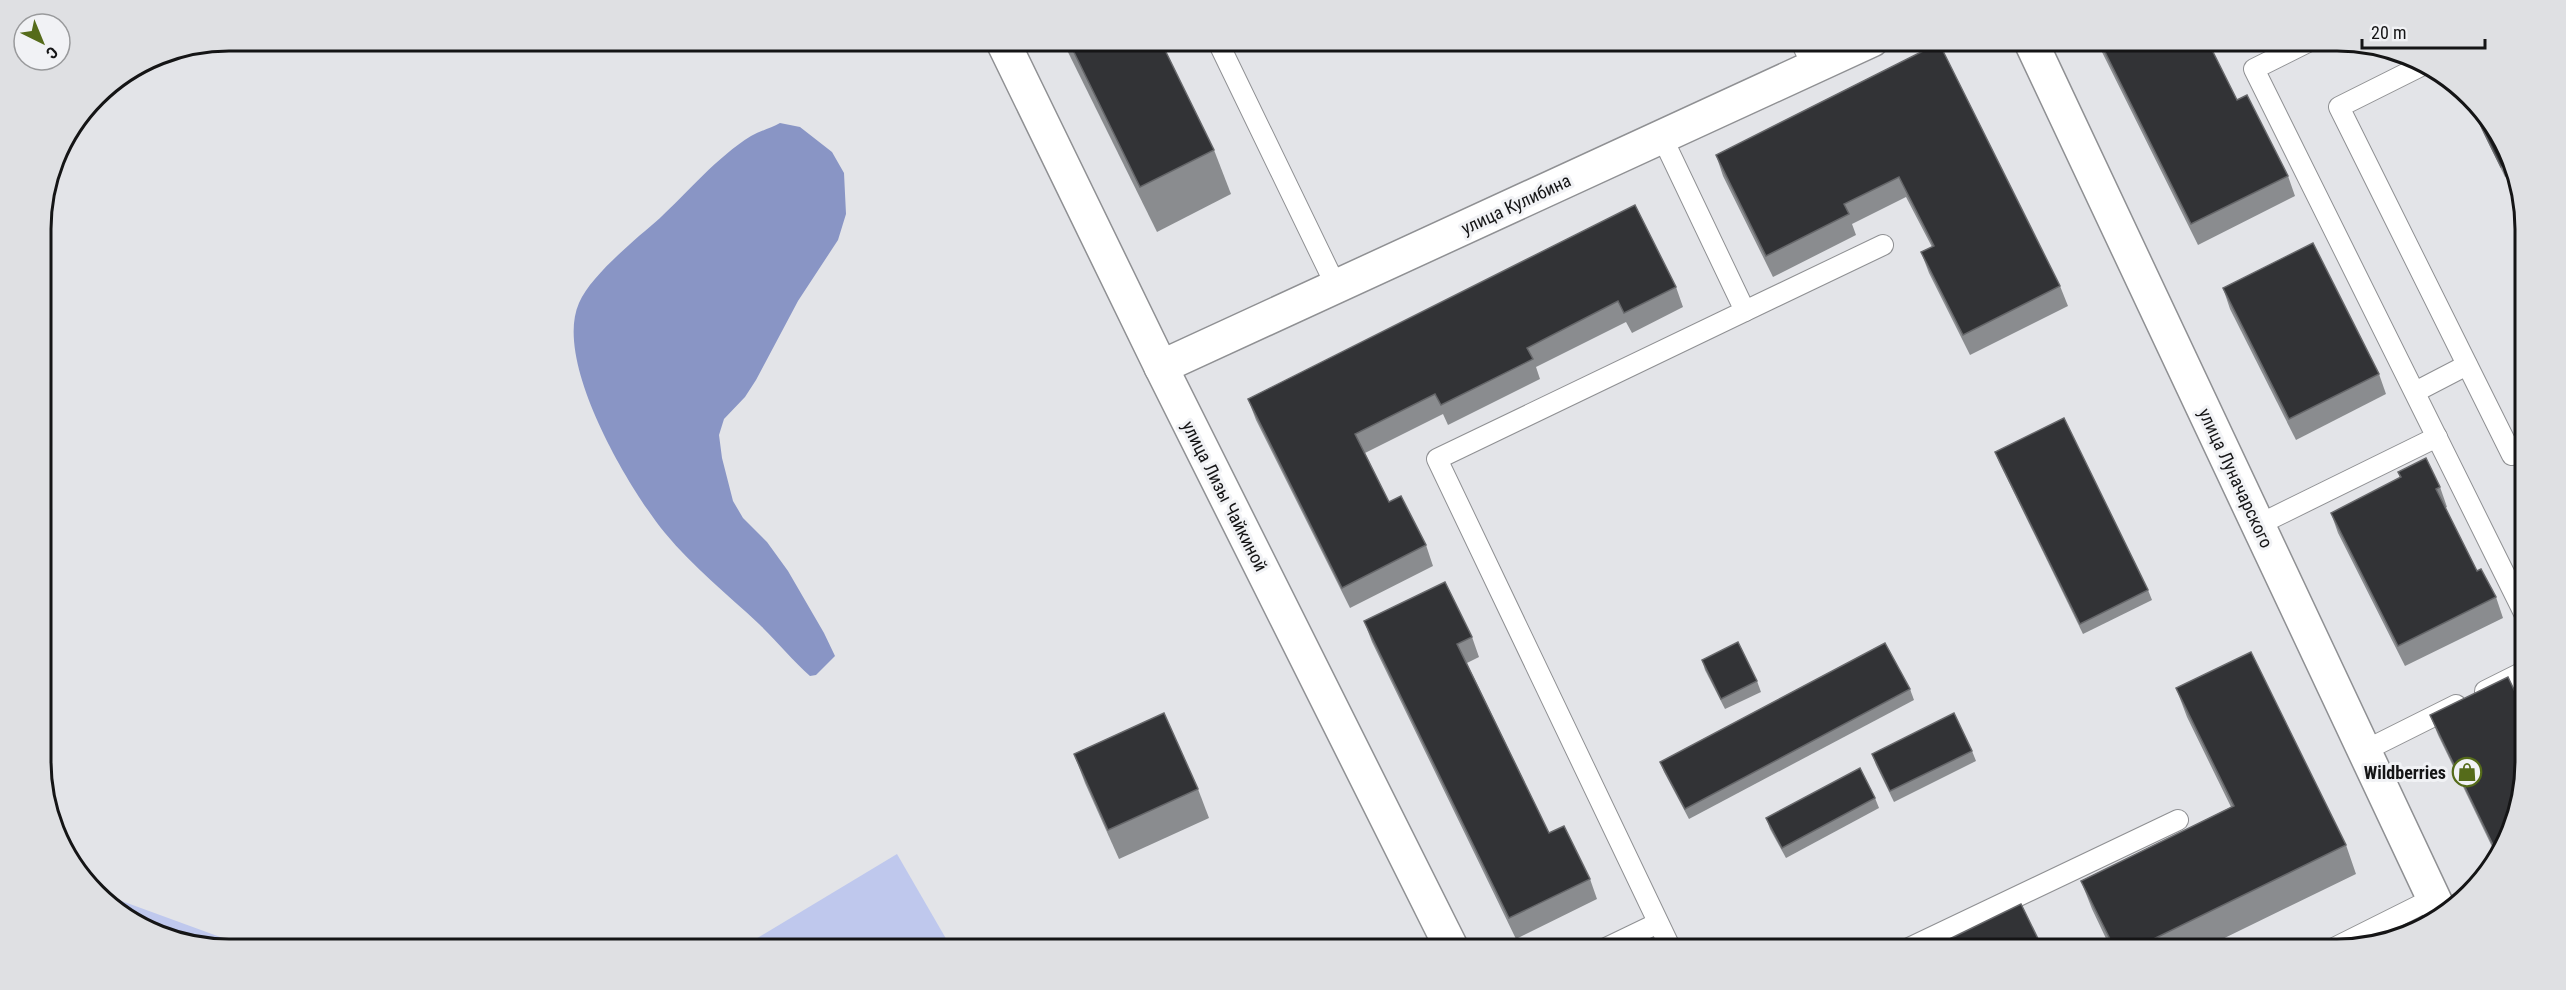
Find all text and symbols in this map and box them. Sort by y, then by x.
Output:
north arrow [12,12,72,72]
scale bar [2362,12,2485,50]
text: 20 m [2371,22,2406,43]
text: С [42,43,62,63]
street label: улица Кулибина [1458,169,1574,239]
street label: улица Луначарского [2194,405,2278,551]
street label: улица Лизы Чайкиной [1178,417,1272,575]
shop icon: Wildberries [2451,756,2483,788]
place label: Wildberries [2364,762,2446,783]

